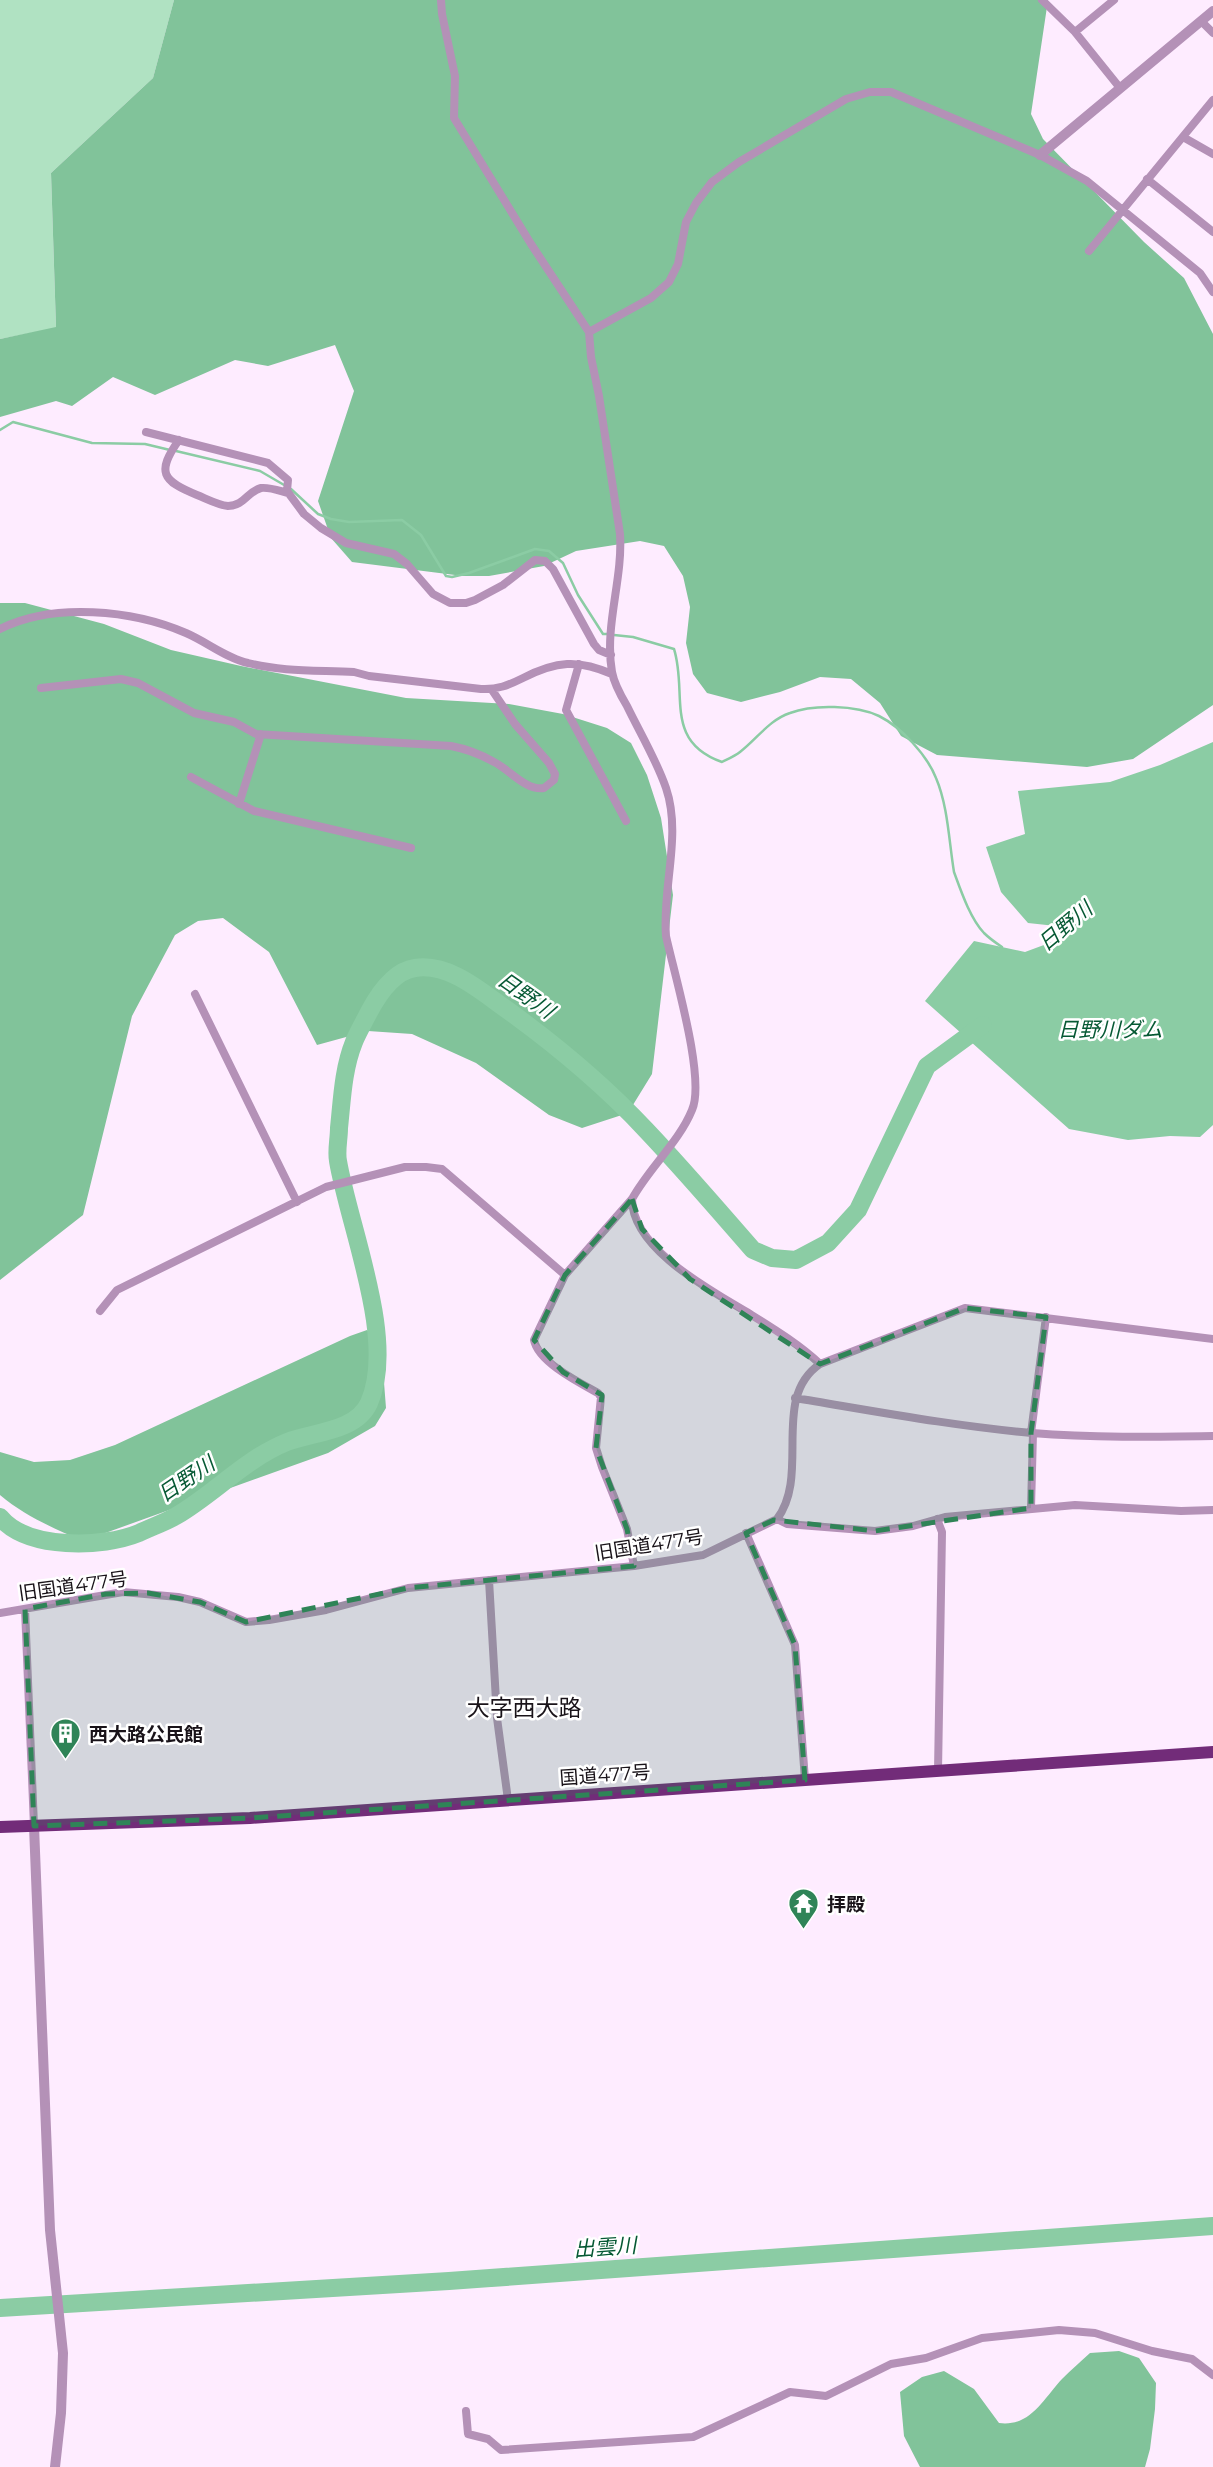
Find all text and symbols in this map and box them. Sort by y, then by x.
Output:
water label: 日野川 [1033,895,1099,956]
water label: 日野川 [493,967,561,1024]
water label: 日野川ダム [1058,1017,1163,1042]
water label: 日野川 [153,1450,221,1507]
street label: 旧国道477号 [593,1525,705,1565]
street label: 旧国道477号 [17,1567,129,1605]
district label: 大字西大路 [467,1694,582,1722]
building icon: 西大路公民館 [49,1717,83,1761]
place label: 西大路公民館 [89,1723,203,1746]
street label: 国道477号 [559,1760,651,1790]
temple icon: 拝殿 [787,1887,821,1931]
place label: 拝殿 [827,1893,865,1916]
water label: 出雲川 [573,2232,639,2262]

